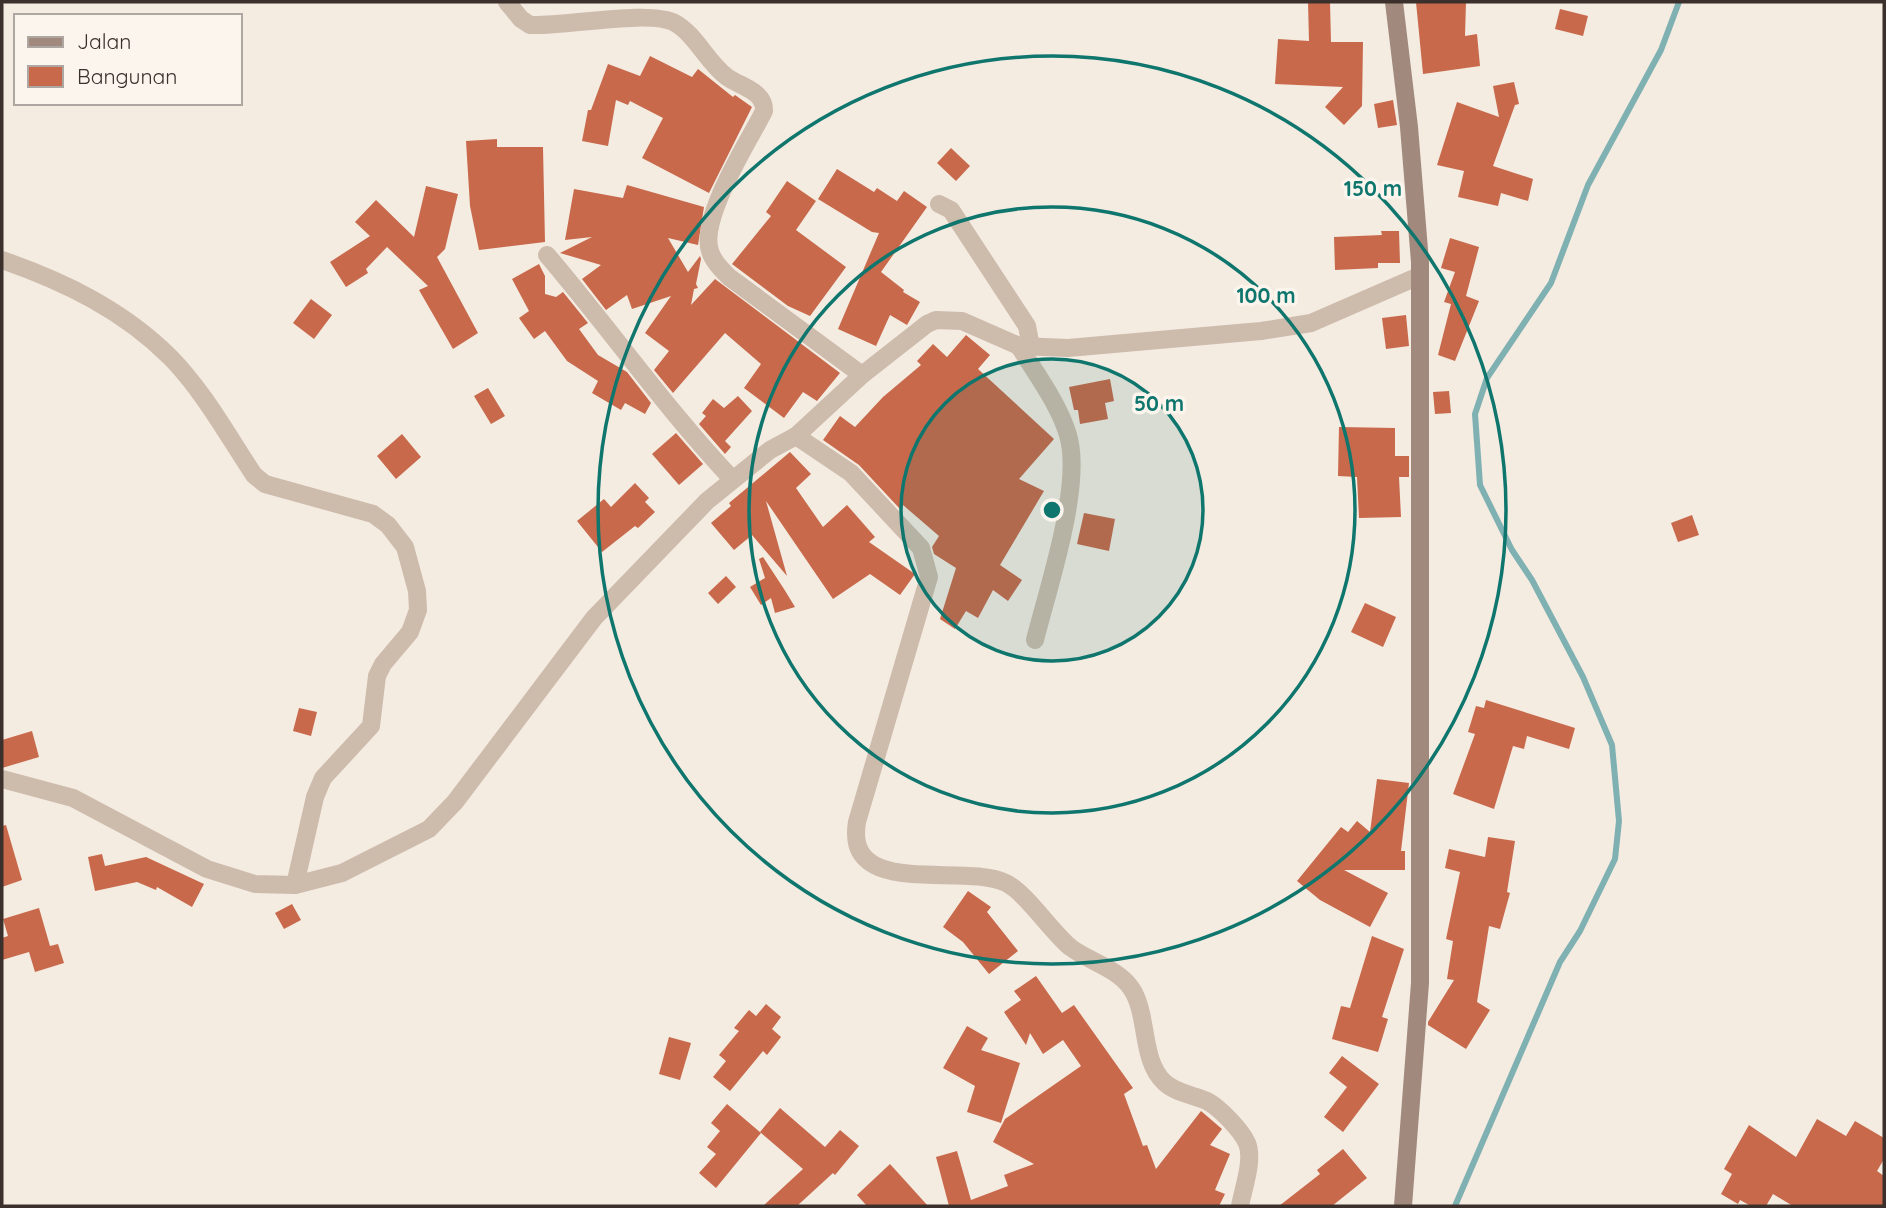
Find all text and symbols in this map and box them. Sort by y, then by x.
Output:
legend [14,14,242,105]
text: Jalan [77,28,131,54]
text: Bangunan [77,63,177,89]
text: 150 m [1344,175,1402,201]
text: 100 m [1236,282,1296,308]
text: 50 m [1134,390,1184,416]
centre of rings [1040,498,1064,522]

